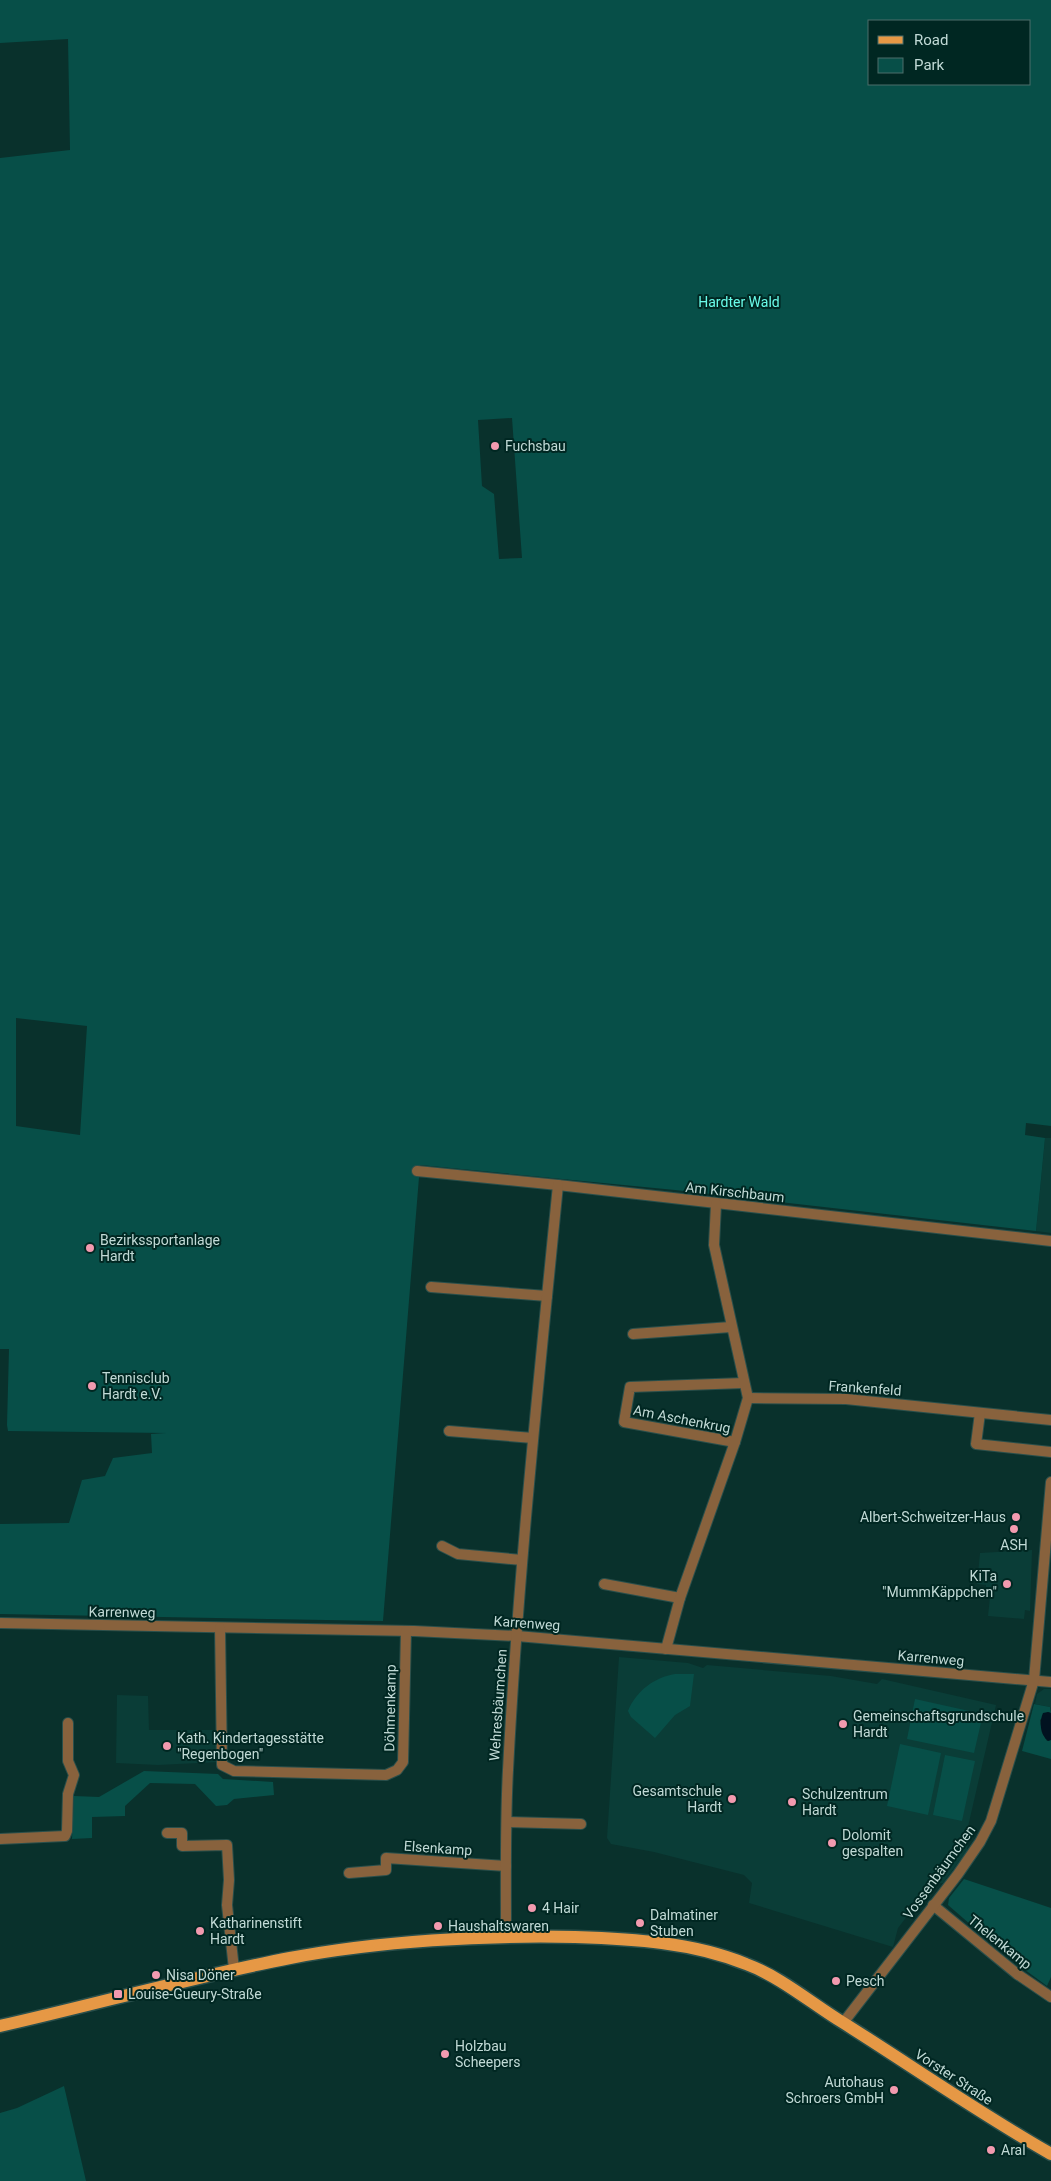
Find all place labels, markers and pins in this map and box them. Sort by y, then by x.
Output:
place label: Fuchsbau [505,438,566,454]
marker: Fuchsbau [489,440,501,452]
place label: Bezirkssportanlage Hardt [100,1232,220,1264]
marker: Bezirkssportanlage Hardt [84,1242,96,1254]
place label: Tennisclub Hardt e.V. [102,1370,170,1402]
marker: Tennisclub Hardt e.V. [86,1380,98,1392]
place label: Albert-Schweitzer-Haus [860,1509,1006,1525]
marker: Albert-Schweitzer-Haus [1010,1511,1022,1523]
marker: ASH [1008,1523,1020,1535]
place label: ASH [1000,1537,1028,1553]
place label: KiTa "MummKäppchen" [882,1568,997,1600]
marker: KiTa "MummKäppchen" [1001,1578,1013,1590]
place label: Gemeinschaftsgrundschule Hardt [853,1708,1024,1740]
marker: Gemeinschaftsgrundschule Hardt [837,1718,849,1730]
place label: Kath. Kindertagesstätte "Regenbogen" [177,1730,324,1762]
marker: Kath. Kindertagesstätte "Regenbogen" [161,1740,173,1752]
place label: Gesamtschule Hardt [633,1783,722,1815]
place label: Schulzentrum Hardt [802,1786,888,1818]
marker: Gesamtschule Hardt [726,1793,738,1805]
marker: Schulzentrum Hardt [786,1796,798,1808]
place label: Dolomit gespalten [842,1827,903,1859]
marker: Dolomit gespalten [826,1837,838,1849]
place label: 4 Hair [542,1900,579,1916]
marker: 4 Hair [526,1902,538,1914]
place label: Dalmatiner Stuben [650,1907,718,1939]
place label: Katharinenstift Hardt [210,1915,302,1947]
marker: Dalmatiner Stuben [634,1917,646,1929]
place label: Haushaltswaren [448,1918,549,1934]
marker: Haushaltswaren [432,1920,444,1932]
marker: Katharinenstift Hardt [194,1925,206,1937]
place label: Nisa Döner [166,1967,235,1983]
marker: Nisa Döner [150,1969,162,1981]
place label: Pesch [846,1973,884,1989]
marker: Pesch [830,1975,842,1987]
place label: Louise-Gueury-Straße [128,1986,262,2002]
marker: Louise-Gueury-Straße [112,1988,124,2000]
place label: Holzbau Scheepers [455,2038,520,2070]
marker: Holzbau Scheepers [439,2048,451,2060]
place label: Autohaus Schroers GmbH [786,2074,884,2106]
marker: Autohaus Schroers GmbH [888,2084,900,2096]
place label: Aral [1001,2142,1026,2158]
marker: Aral [985,2144,997,2156]

